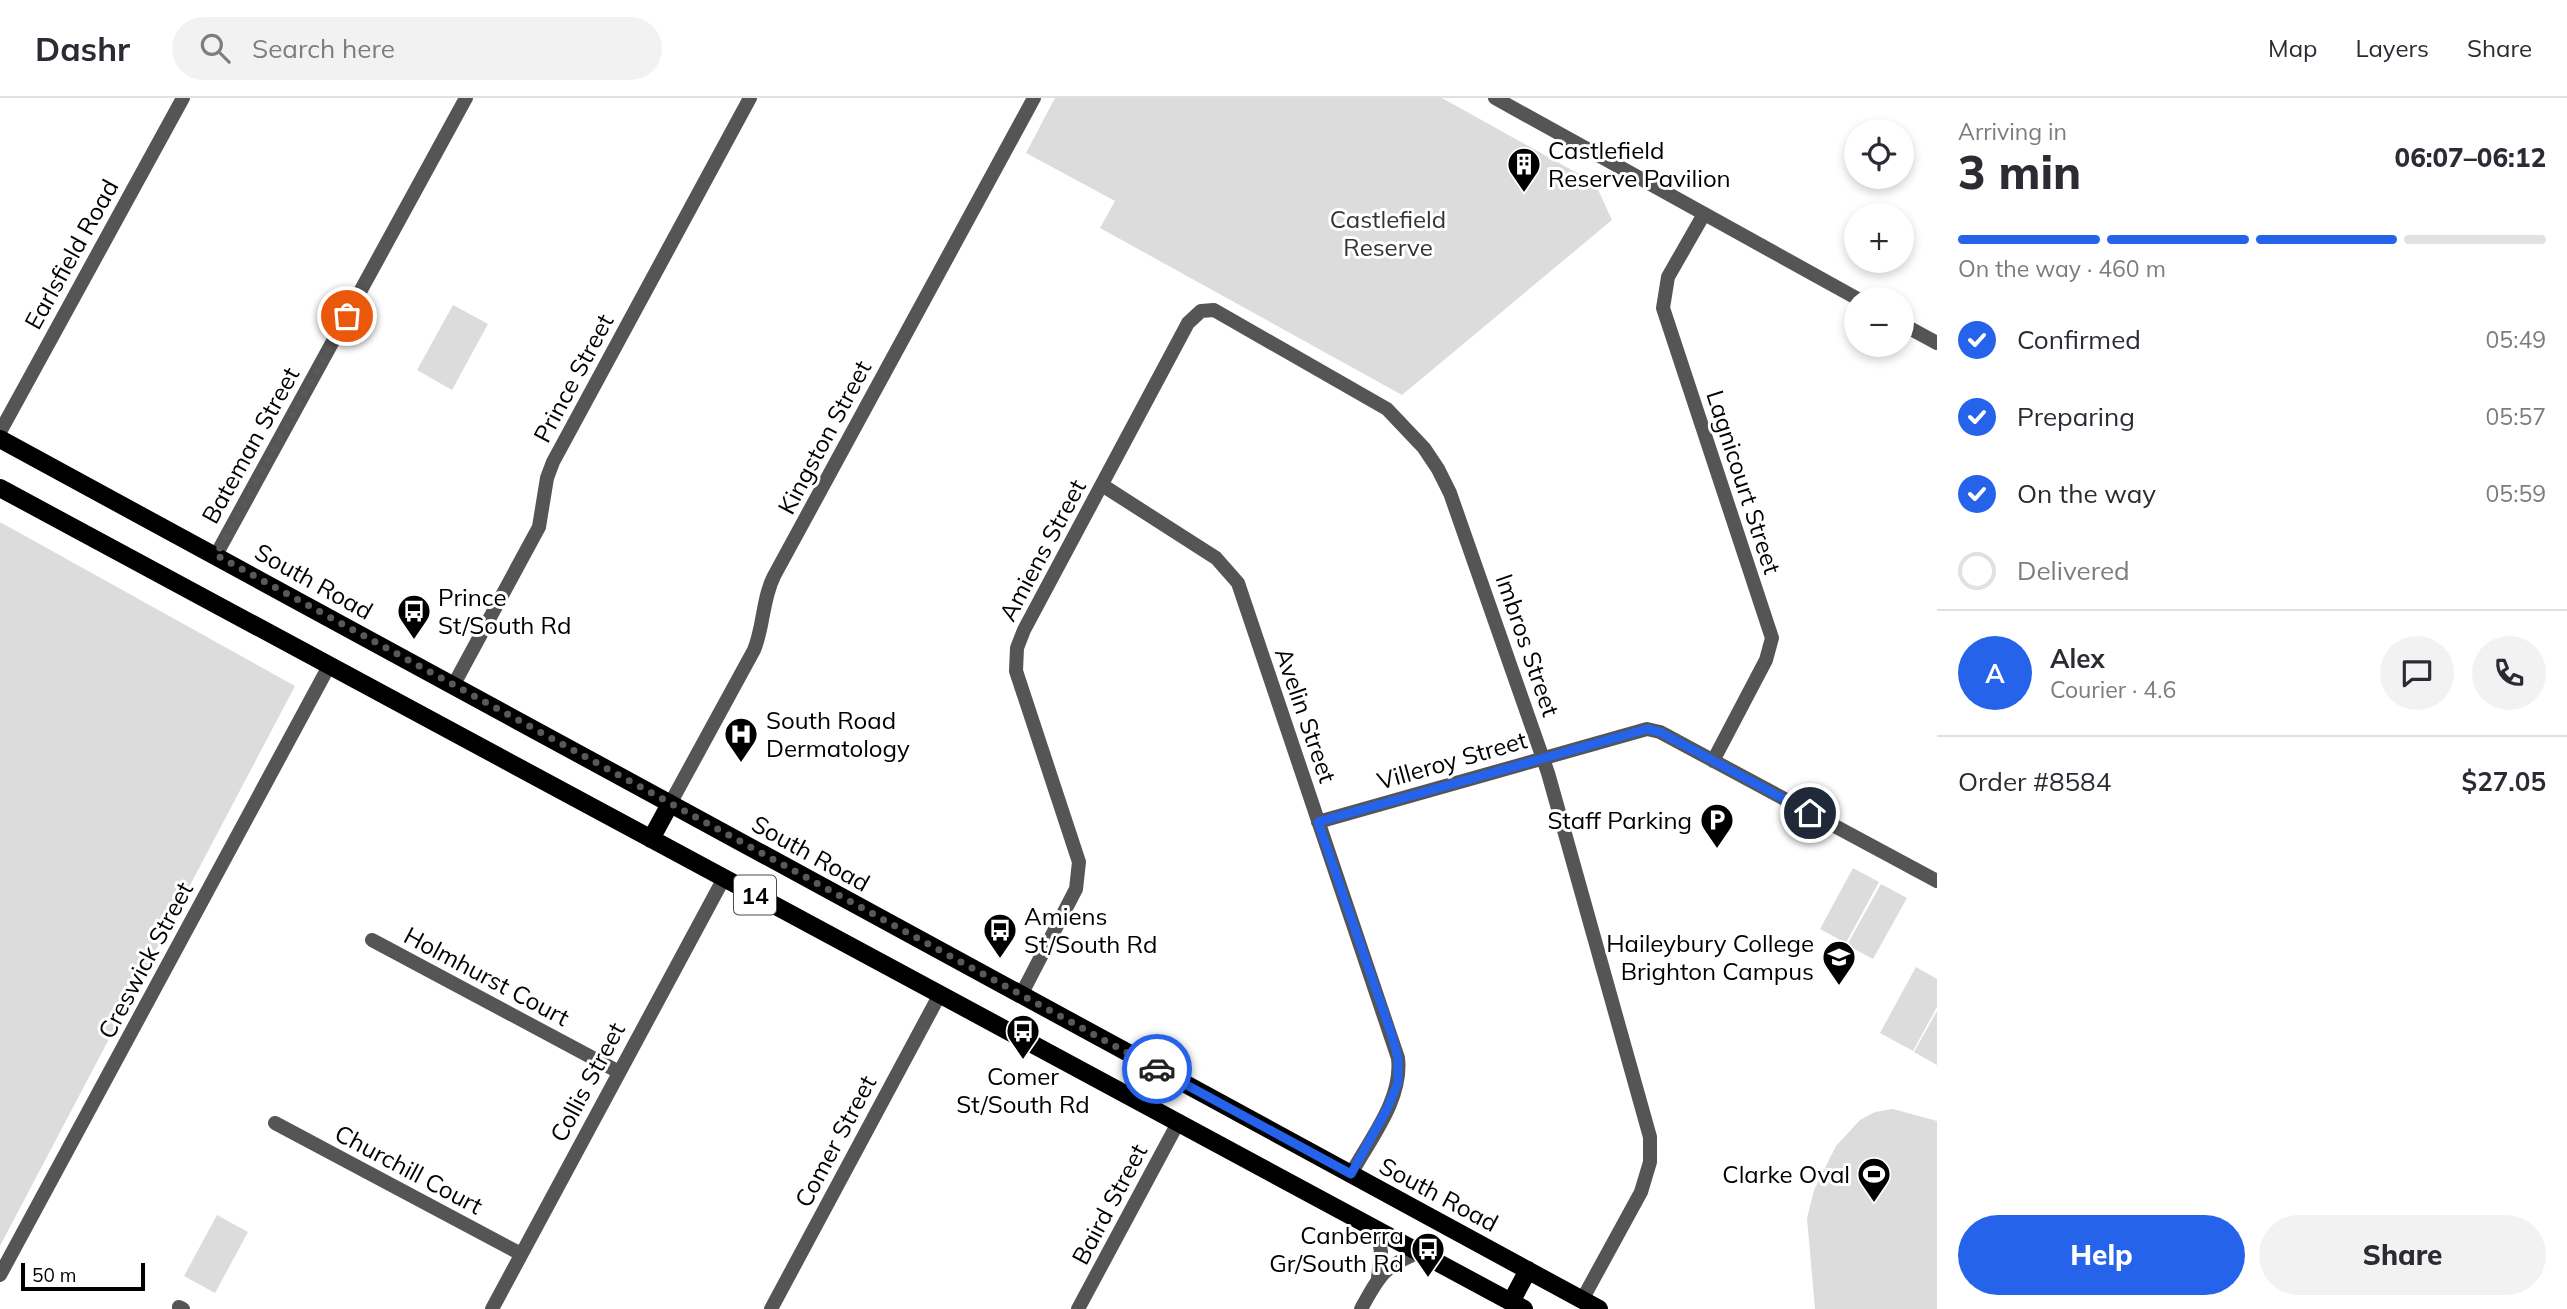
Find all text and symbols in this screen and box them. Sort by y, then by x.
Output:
search box [172,17,662,80]
text: Dashr [35,28,130,69]
icon: search [196,29,234,67]
text: Search here [252,32,395,65]
text: Map [2268,33,2317,63]
text: Layers [2355,33,2429,63]
text: Share [2467,33,2532,63]
text: Arriving in [1958,117,2067,146]
map controls [1844,119,1914,357]
button: locate [1844,119,1914,189]
place label: Castlefield Reserve Pavilion [1548,135,1731,193]
text: 06:07–06:12 [2395,141,2546,174]
text: 3 min [1958,143,2081,201]
building icon: Castlefield Reserve Pavilion [1505,145,1543,194]
street label: Earlsfield Road [17,174,125,334]
button: + [1844,203,1914,273]
park label: Castlefield Reserve [1330,204,1446,262]
text: On the way · 460 m [1958,254,2166,283]
pin [317,286,377,346]
button: − [1844,287,1914,357]
icon: bag [328,297,366,335]
street label: Prince Street [527,309,619,447]
icon: check [1958,321,1996,359]
text: Confirmed [2017,323,2141,356]
text: 05:49 [2486,325,2546,354]
street label: Kingston Street [771,355,877,519]
street label: Bateman Street [195,362,305,528]
street label: Lagnicourt Street [1700,386,1788,578]
icon: check [1958,398,1996,436]
text: Preparing [2017,400,2135,433]
text: 05:57 [2486,402,2546,431]
street label: Amiens Street [992,474,1092,626]
icon: check [1958,475,1996,513]
text: On the way [2017,477,2156,510]
text: 05:59 [2486,479,2546,508]
street label: South Road [250,536,378,626]
text: Delivered [2017,554,2130,587]
street label: Imbros Street [1490,570,1566,720]
place label: Prince St/South Rd [438,582,571,640]
bus stop icon: Prince St/South Rd [395,592,433,641]
button: chat [2380,636,2454,710]
button: phone [2472,636,2546,710]
text: Alex [2050,642,2105,675]
street label: Avelin Street [1269,644,1343,786]
text: A [1985,657,2005,690]
text: Courier · 4.6 [2050,675,2176,704]
place label: South Road Dermatology [766,705,910,763]
hospital icon: South Road Dermatology [722,715,760,764]
street label: Villeroy Street [1374,724,1530,796]
text: Order #8584 [1958,765,2111,798]
text: $27.05 [2462,765,2546,798]
pin [1780,783,1840,843]
icon: home [1791,794,1829,832]
parking icon: Staff Parking [1698,801,1736,850]
place label: Staff Parking [1547,805,1692,835]
street label: South Road [747,808,875,898]
road number: 14 [734,876,776,915]
street label: Creswick Street [91,877,199,1043]
place label: Amiens St/South Rd [1024,901,1157,959]
bus stop icon: Amiens St/South Rd [981,911,1019,960]
street label: Holmhurst Court [399,920,575,1032]
place label: Haileybury College Brighton Campus [1606,928,1814,986]
school or university icon: Haileybury College Brighton Campus [1820,938,1858,987]
bus stop icon: Comer St/South Rd [1004,1012,1042,1061]
street label: Collis Street [543,1017,631,1147]
courier [1122,1034,1192,1104]
icon: car [1138,1050,1176,1088]
place label: Comer St/South Rd [956,1061,1090,1119]
street label: Comer Street [788,1070,882,1212]
street label: Churchill Court [330,1117,488,1221]
street label: Baird Street [1065,1139,1153,1269]
street label: South Road [1375,1150,1503,1238]
sports icon: Clarke Oval [1855,1155,1893,1204]
place label: Clarke Oval [1722,1159,1850,1189]
button: Help [1958,1215,2245,1295]
button: Share [2259,1215,2546,1295]
place label: Canberra Gr/South Rd [1269,1220,1404,1278]
bus stop icon: Canberra Gr/South Rd [1409,1230,1447,1279]
scale bar [21,1260,145,1292]
text: 50 m [32,1263,76,1287]

